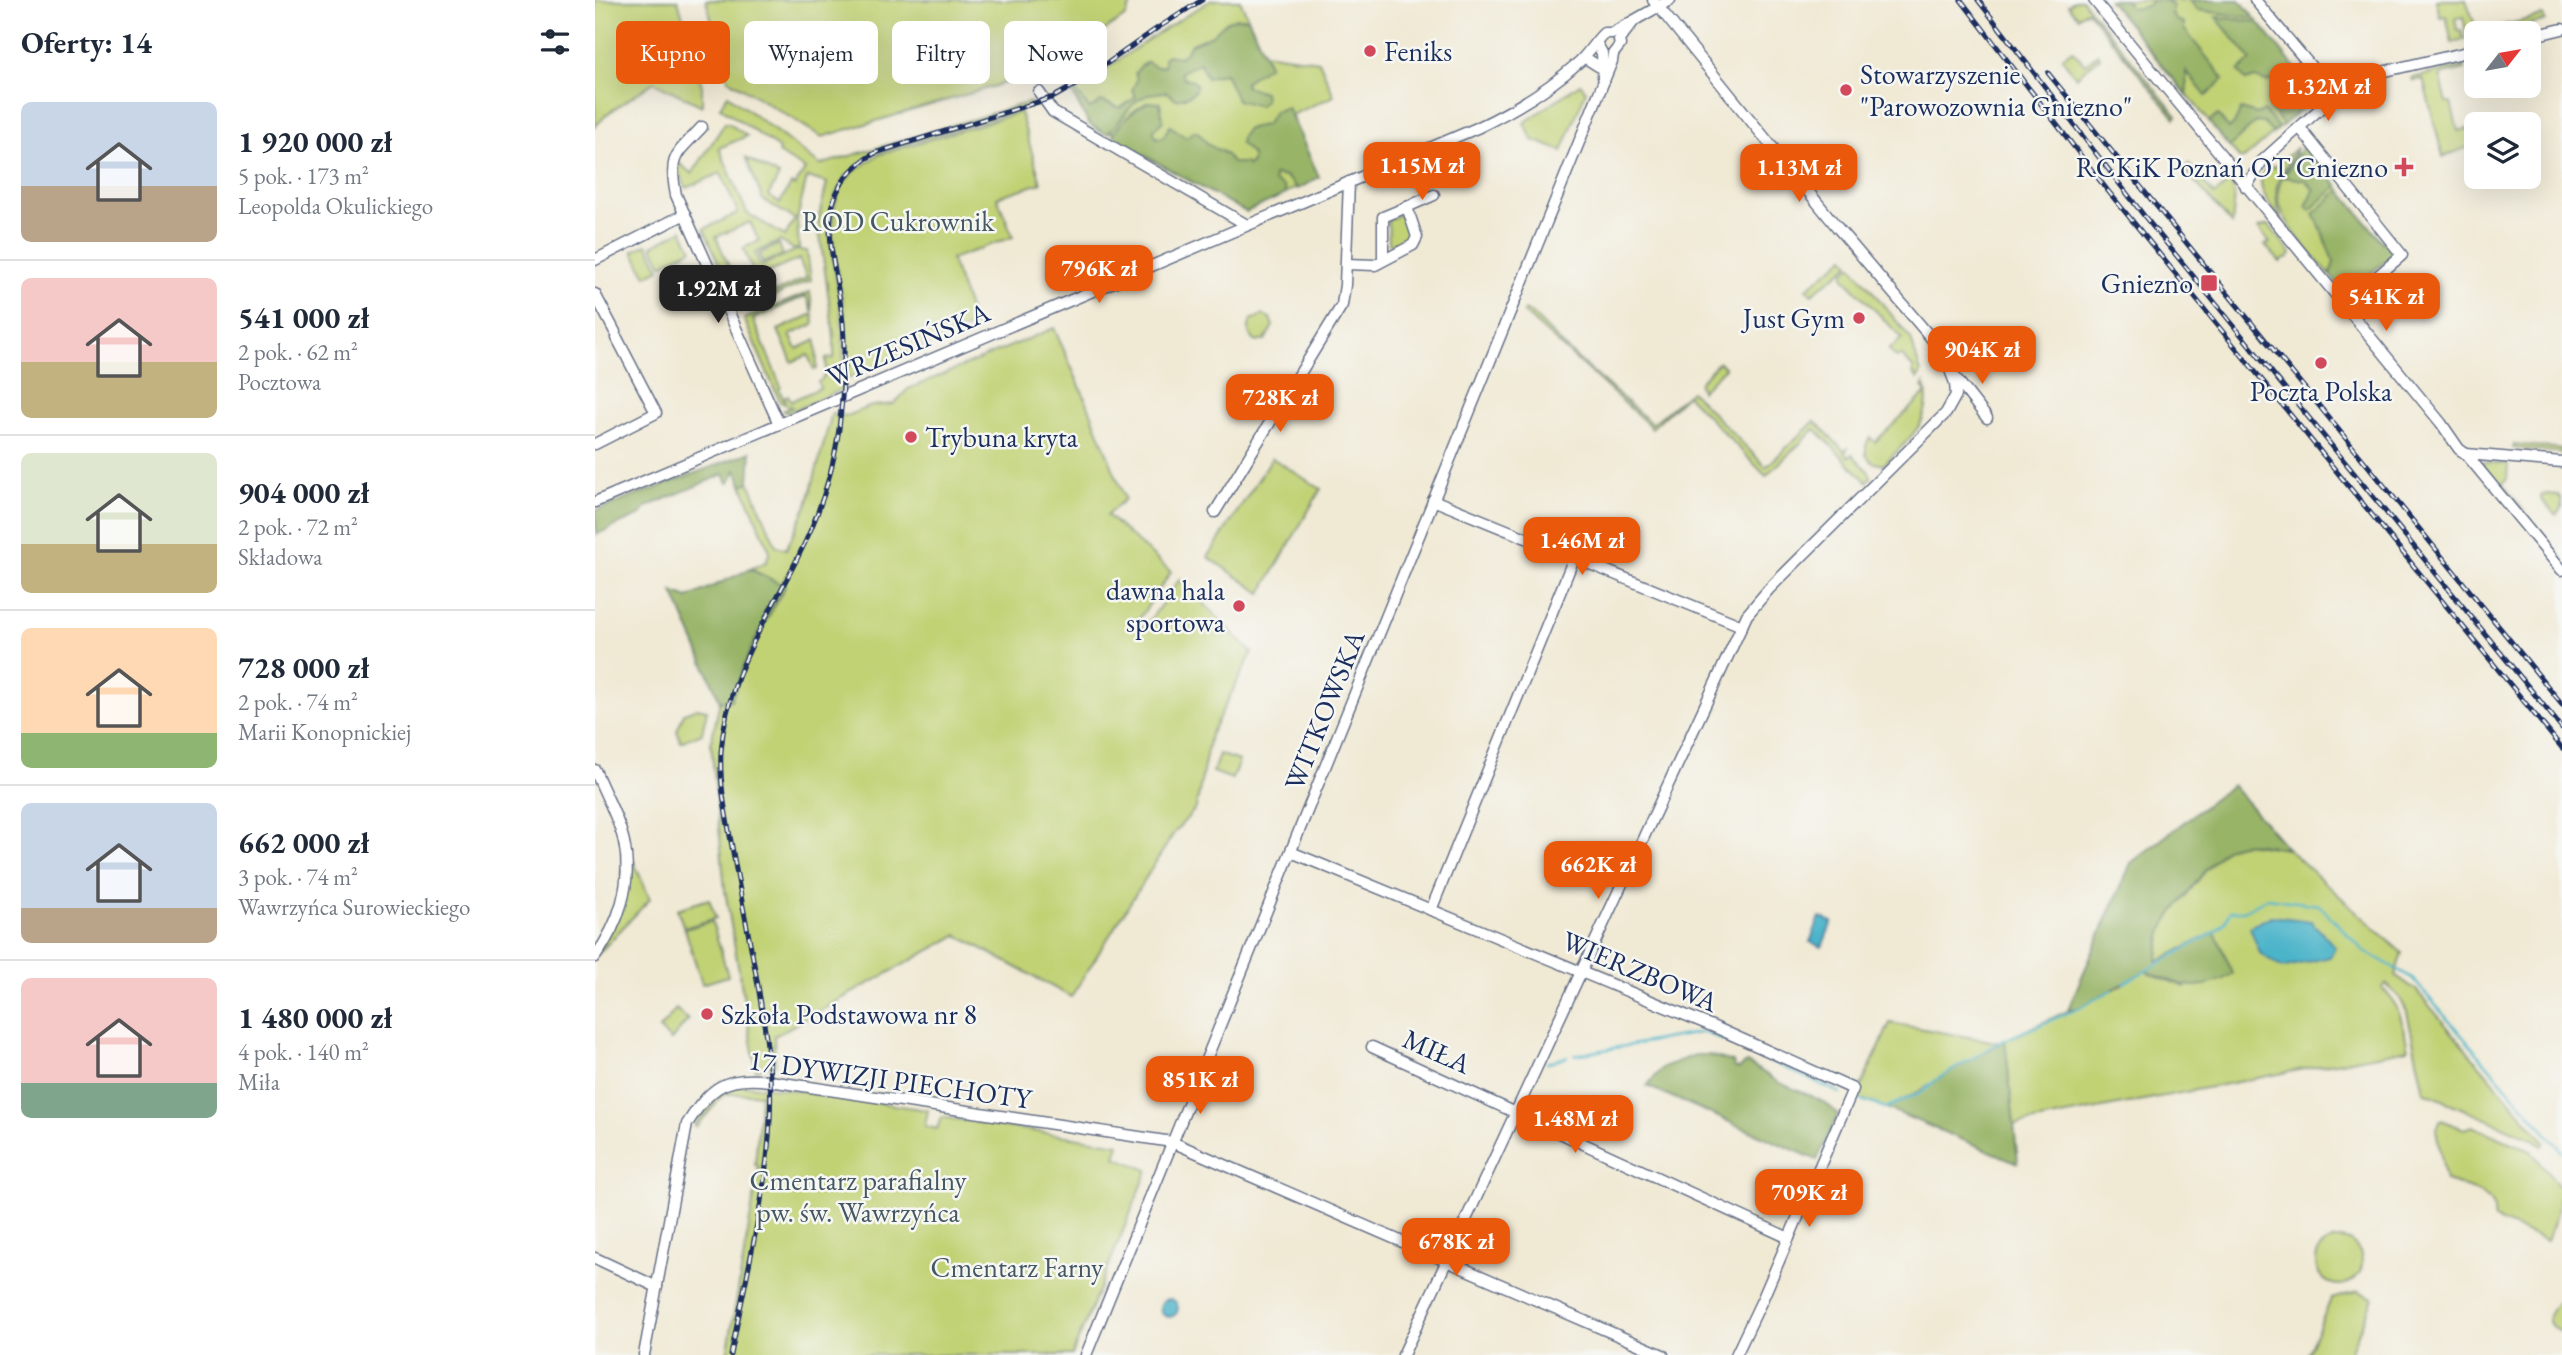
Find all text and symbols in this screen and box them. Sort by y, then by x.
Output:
chip: Kupno [616,21,730,84]
chip: Wynajem [744,21,878,84]
chip: Filtry [892,21,990,84]
chip: Nowe [1004,21,1107,84]
north arrow [2464,21,2541,98]
map controls [2464,21,2541,189]
text: Oferty: 14 [21,23,152,62]
icon: filters [536,23,574,61]
place label: Feniks [1384,33,1452,69]
marker: Feniks [1362,43,1378,59]
place label: Stowarzyszenie "Parowozownia Gniezno" [1860,56,2132,124]
pin: 1.32M zł [2256,64,2400,123]
text: 1.32M zł [2285,71,2371,101]
marker: Stowarzyszenie "Parowozownia Gniezno" [1838,82,1854,98]
button: layers [2464,112,2541,189]
text: 1 920 000 zł [238,122,392,161]
icon: home [77,130,161,214]
pin: 1.15M zł [1350,142,1494,202]
pin: 1.13M zł [1727,144,1871,204]
place label: RCKiK Poznań OT Gniezno [2076,149,2388,185]
text: 1.15M zł [1379,150,1465,180]
text: 1.13M zł [1756,152,1842,182]
marker: RCKiK Poznań OT Gniezno [2394,157,2414,177]
text: 5 pok. · 173 m² [238,161,369,191]
text: Leopolda Okulickiego [238,191,433,221]
park label: ROD Cukrownik [802,203,995,239]
pin: 796K zł [1034,246,1164,305]
text: 796K zł [1061,253,1137,283]
place label: Gniezno [2101,265,2193,301]
pin: 1.92M zł [646,266,790,325]
text: 1.92M zł [675,273,761,303]
marker: Gniezno [2199,273,2219,293]
pin: 541K zł [2321,274,2451,333]
text: 541K zł [2348,281,2424,311]
street label: WRZESIŃSKA [821,293,996,395]
text: 541 000 zł [238,298,369,337]
place label: Just Gym [1741,300,1845,336]
icon: home [77,306,161,390]
marker: Just Gym [1851,310,1867,326]
pin: 904K zł [1917,326,2047,386]
text: 904K zł [1944,334,2020,364]
text: 2 pok. · 62 m² [238,337,358,367]
marker: Poczta Polska [2313,355,2329,371]
text: Pocztowa [238,367,321,397]
place label: Poczta Polska [2250,373,2393,409]
pin: 728K zł [1215,374,1345,434]
text: 728K zł [1242,382,1318,412]
place label: Trybuna kryta [925,419,1079,455]
marker: Trybuna kryta [903,429,919,445]
text: 904 000 zł [238,473,369,512]
icon: home [77,481,161,565]
text: 2 pok. · 72 m² [238,512,358,542]
pin: 1.46M zł [1510,518,1654,577]
text: 1.46M zł [1539,525,1625,555]
text: Składowa [238,542,322,572]
place label: dawna hala sportowa [1106,572,1226,640]
marker: dawna hala sportowa [1231,598,1247,614]
street label: WITKOWSKA [1276,624,1373,795]
text: 728 000 zł [238,648,369,687]
icon: home [77,656,161,740]
text: 2 pok. · 74 m² [238,687,358,717]
text: Marii Konopnickiej [238,717,411,747]
text: 662 000 zł [238,823,369,862]
icon: home [77,831,161,915]
pin: 662K zł [1533,842,1663,901]
text: 662K zł [1560,849,1636,879]
text: 3 pok. · 74 m² [238,862,358,892]
text: Wawrzyńca Surowieckiego [238,892,470,922]
street label: WIERZBOWA [1557,922,1724,1020]
place label: Szkoła Podstawowa nr 8 [721,996,977,1032]
text: 1 480 000 zł [238,998,392,1037]
icon: home [77,1006,161,1090]
marker: Szkoła Podstawowa nr 8 [699,1006,715,1022]
street label: MIŁA [1397,1020,1477,1082]
text: 4 pok. · 140 m² [238,1037,369,1067]
street label: 17 DYWIZJI PIECHOTY [746,1041,1035,1117]
pin: 851K zł [1135,1056,1265,1116]
text: 851K zł [1162,1064,1238,1094]
text: Miła [238,1067,280,1097]
pin: 1.48M zł [1503,1096,1647,1155]
text: 1.48M zł [1532,1103,1618,1133]
park label: Cmentarz parafialny pw. św. Wawrzyńca [750,1162,967,1230]
pin: 709K zł [1744,1170,1874,1229]
text: 709K zł [1771,1177,1847,1207]
pin: 678K zł [1391,1218,1521,1278]
text: 678K zł [1418,1226,1494,1256]
park label: Cmentarz Farny [931,1249,1104,1285]

